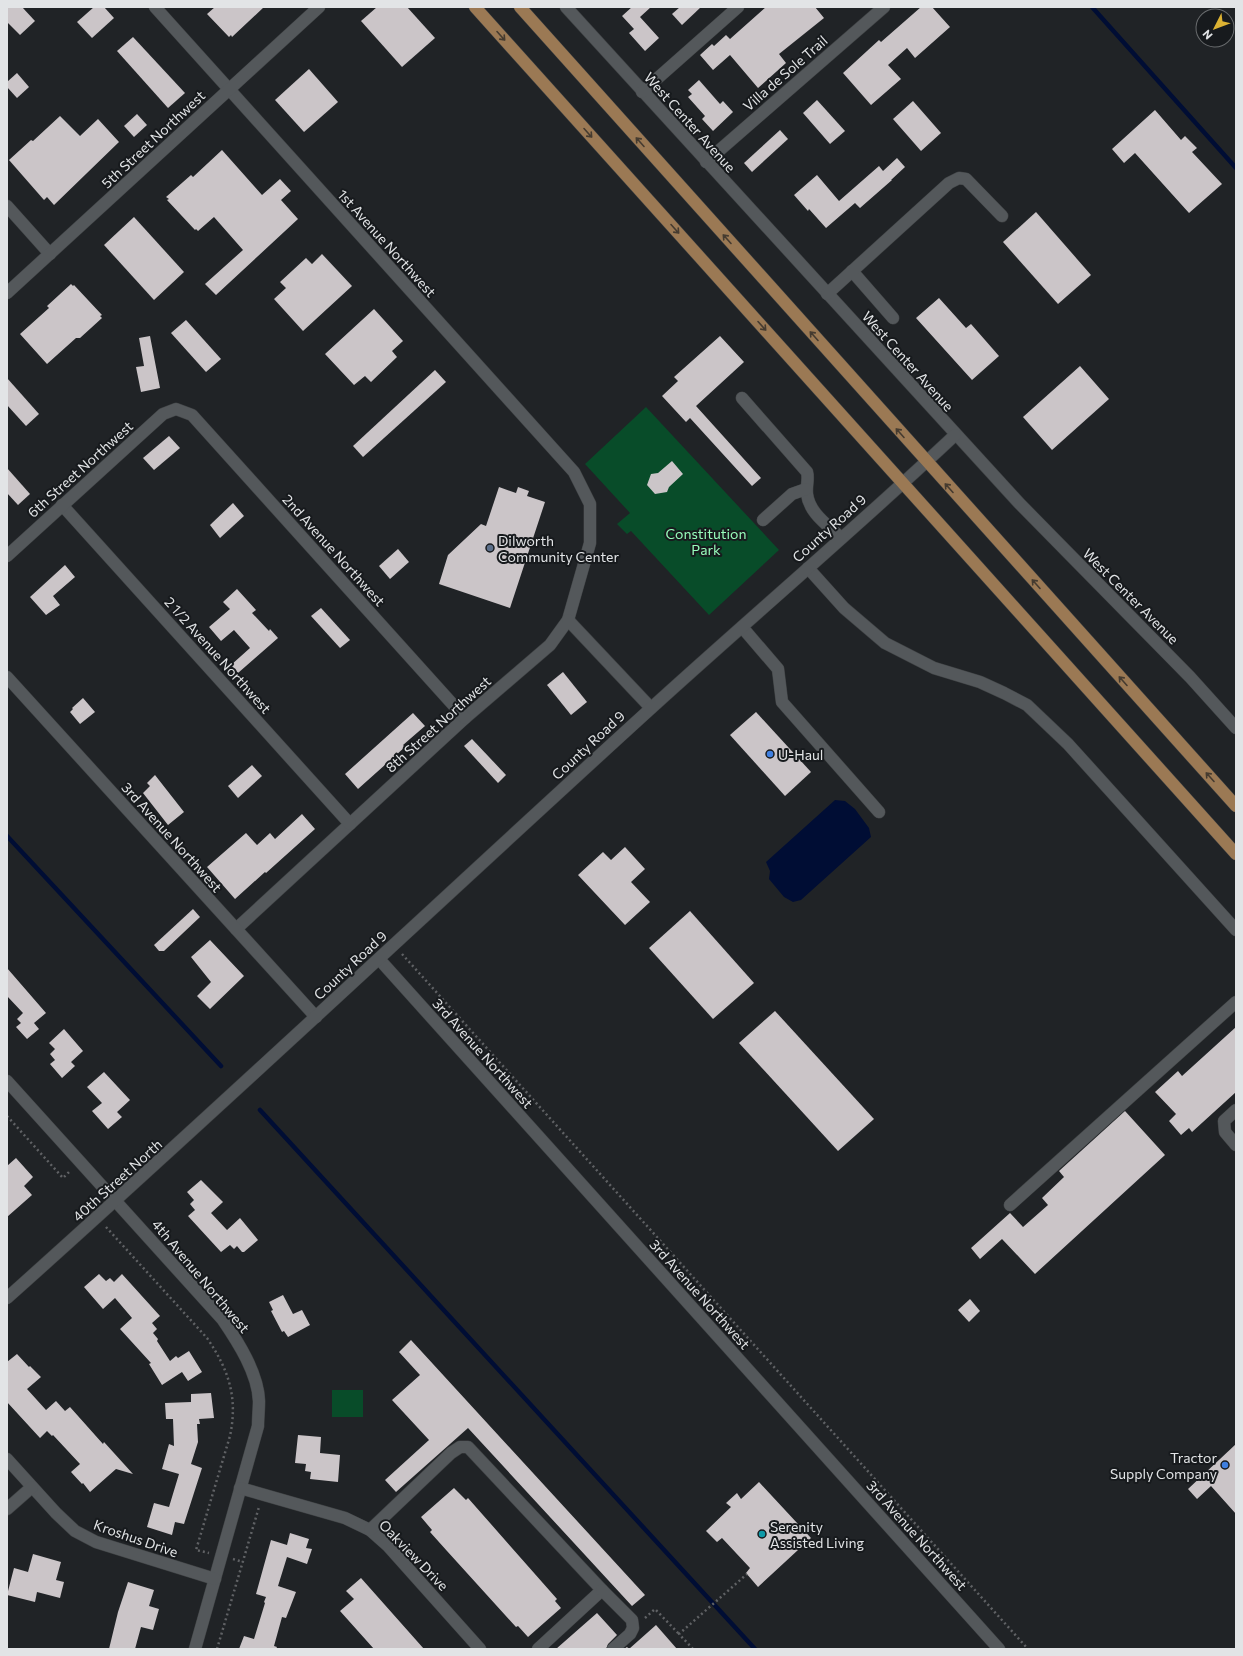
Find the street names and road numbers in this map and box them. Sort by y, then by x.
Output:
street label: Villa de Sole Trail [739,32,831,114]
street label: West Center Avenue [641,69,739,175]
street label: 5th Street Northwest [98,86,208,191]
street label: 1st Avenue Northwest [334,186,440,300]
street label: West Center Avenue [859,308,957,414]
street label: 6th Street Northwest [24,417,136,521]
street label: County Road 9 [789,490,869,566]
street label: 2nd Avenue Northwest [279,491,389,610]
street label: West Center Avenue [1080,545,1182,647]
street label: 2 1/2 Avenue Northwest [161,593,275,717]
street label: 8th Street Northwest [382,672,494,776]
street label: County Road 9 [548,707,628,783]
street label: 3rd Avenue Northwest [118,779,226,896]
street label: County Road 9 [310,927,390,1003]
street label: 3rd Avenue Northwest [429,995,537,1112]
street label: 40th Street North [69,1135,165,1225]
street label: 4th Avenue Northwest [149,1216,254,1336]
street label: 3rd Avenue Northwest [646,1236,754,1353]
street label: 3rd Avenue Northwest [863,1477,971,1594]
street label: Kroshus Drive [92,1516,180,1560]
street label: Oakview Drive [376,1516,452,1594]

